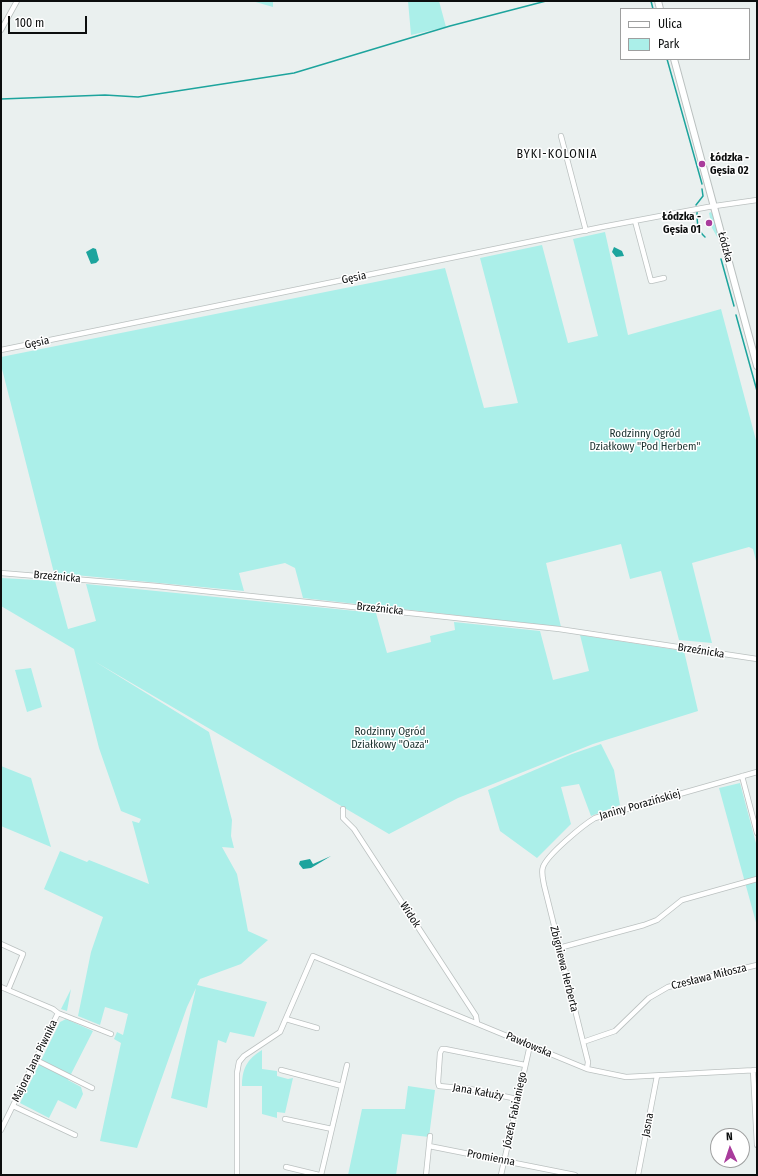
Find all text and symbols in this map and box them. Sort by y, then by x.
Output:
scale bar [10,8,89,34]
legend [620,8,750,60]
text: 100 m [15,16,44,30]
text: Ulica [658,17,682,31]
text: Park [658,37,679,51]
district label: BYKI-KOLONIA [517,148,597,162]
place label: Łódzka - Gęsia 02 [710,151,749,177]
marker: Łódzka - Gęsia 02 [697,159,707,169]
place label: Łódzka - Gęsia 01 [662,210,701,236]
marker: Łódzka - Gęsia 01 [704,218,714,228]
street label: Łódzka [715,230,735,264]
street label: Gęsia [341,269,367,287]
street label: Gęsia [24,334,50,352]
park label: Rodzinny Ogród Działkowy "Pod Herbem" [590,427,700,453]
street label: Brzeźnicka [33,568,81,586]
street label: Brzeźnicka [356,600,404,618]
street label: Brzeźnicka [677,641,725,661]
park label: Rodzinny Ogród Działkowy "Oaza" [351,725,429,751]
street label: Janiny Porazińskiej [598,787,682,823]
street label: Widok [397,900,423,930]
street label: Zbigniewa Herberta [547,925,581,1013]
street label: Czesława Miłosza [670,961,748,993]
street label: Majora Jana Piwnika [9,1018,61,1104]
street label: Pawłowska [504,1029,554,1061]
street label: Józefa Fabianiego [500,1071,530,1149]
street label: Jana Kałuży [452,1081,504,1103]
street label: Jasna [639,1112,657,1138]
north arrow [710,1128,750,1168]
text: N [726,1130,733,1143]
street label: Promienna [466,1147,516,1169]

